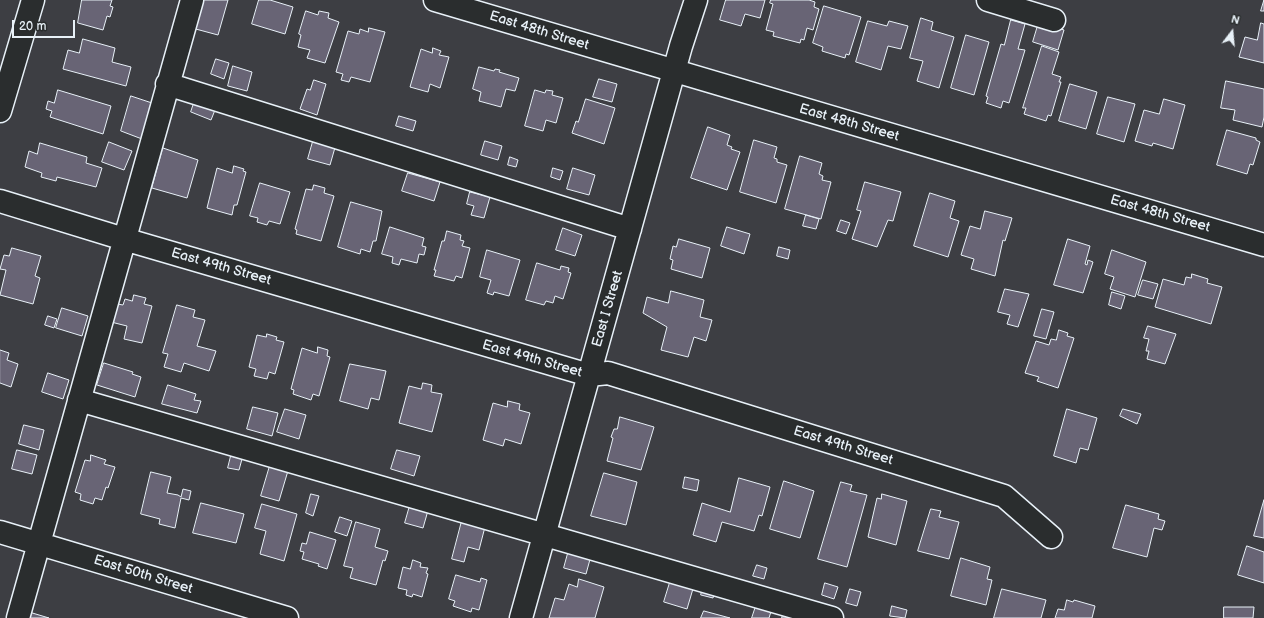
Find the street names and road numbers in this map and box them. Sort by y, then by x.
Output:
street label: East 48th Street [487,8,591,54]
street label: East 48th Street [797,101,901,145]
street label: East 48th Street [1108,192,1212,236]
street label: East 49th Street [169,245,273,289]
street label: East I Street [589,269,627,349]
street label: East 49th Street [480,337,584,381]
street label: East 49th Street [791,423,895,469]
street label: East 50th Street [91,552,195,598]

